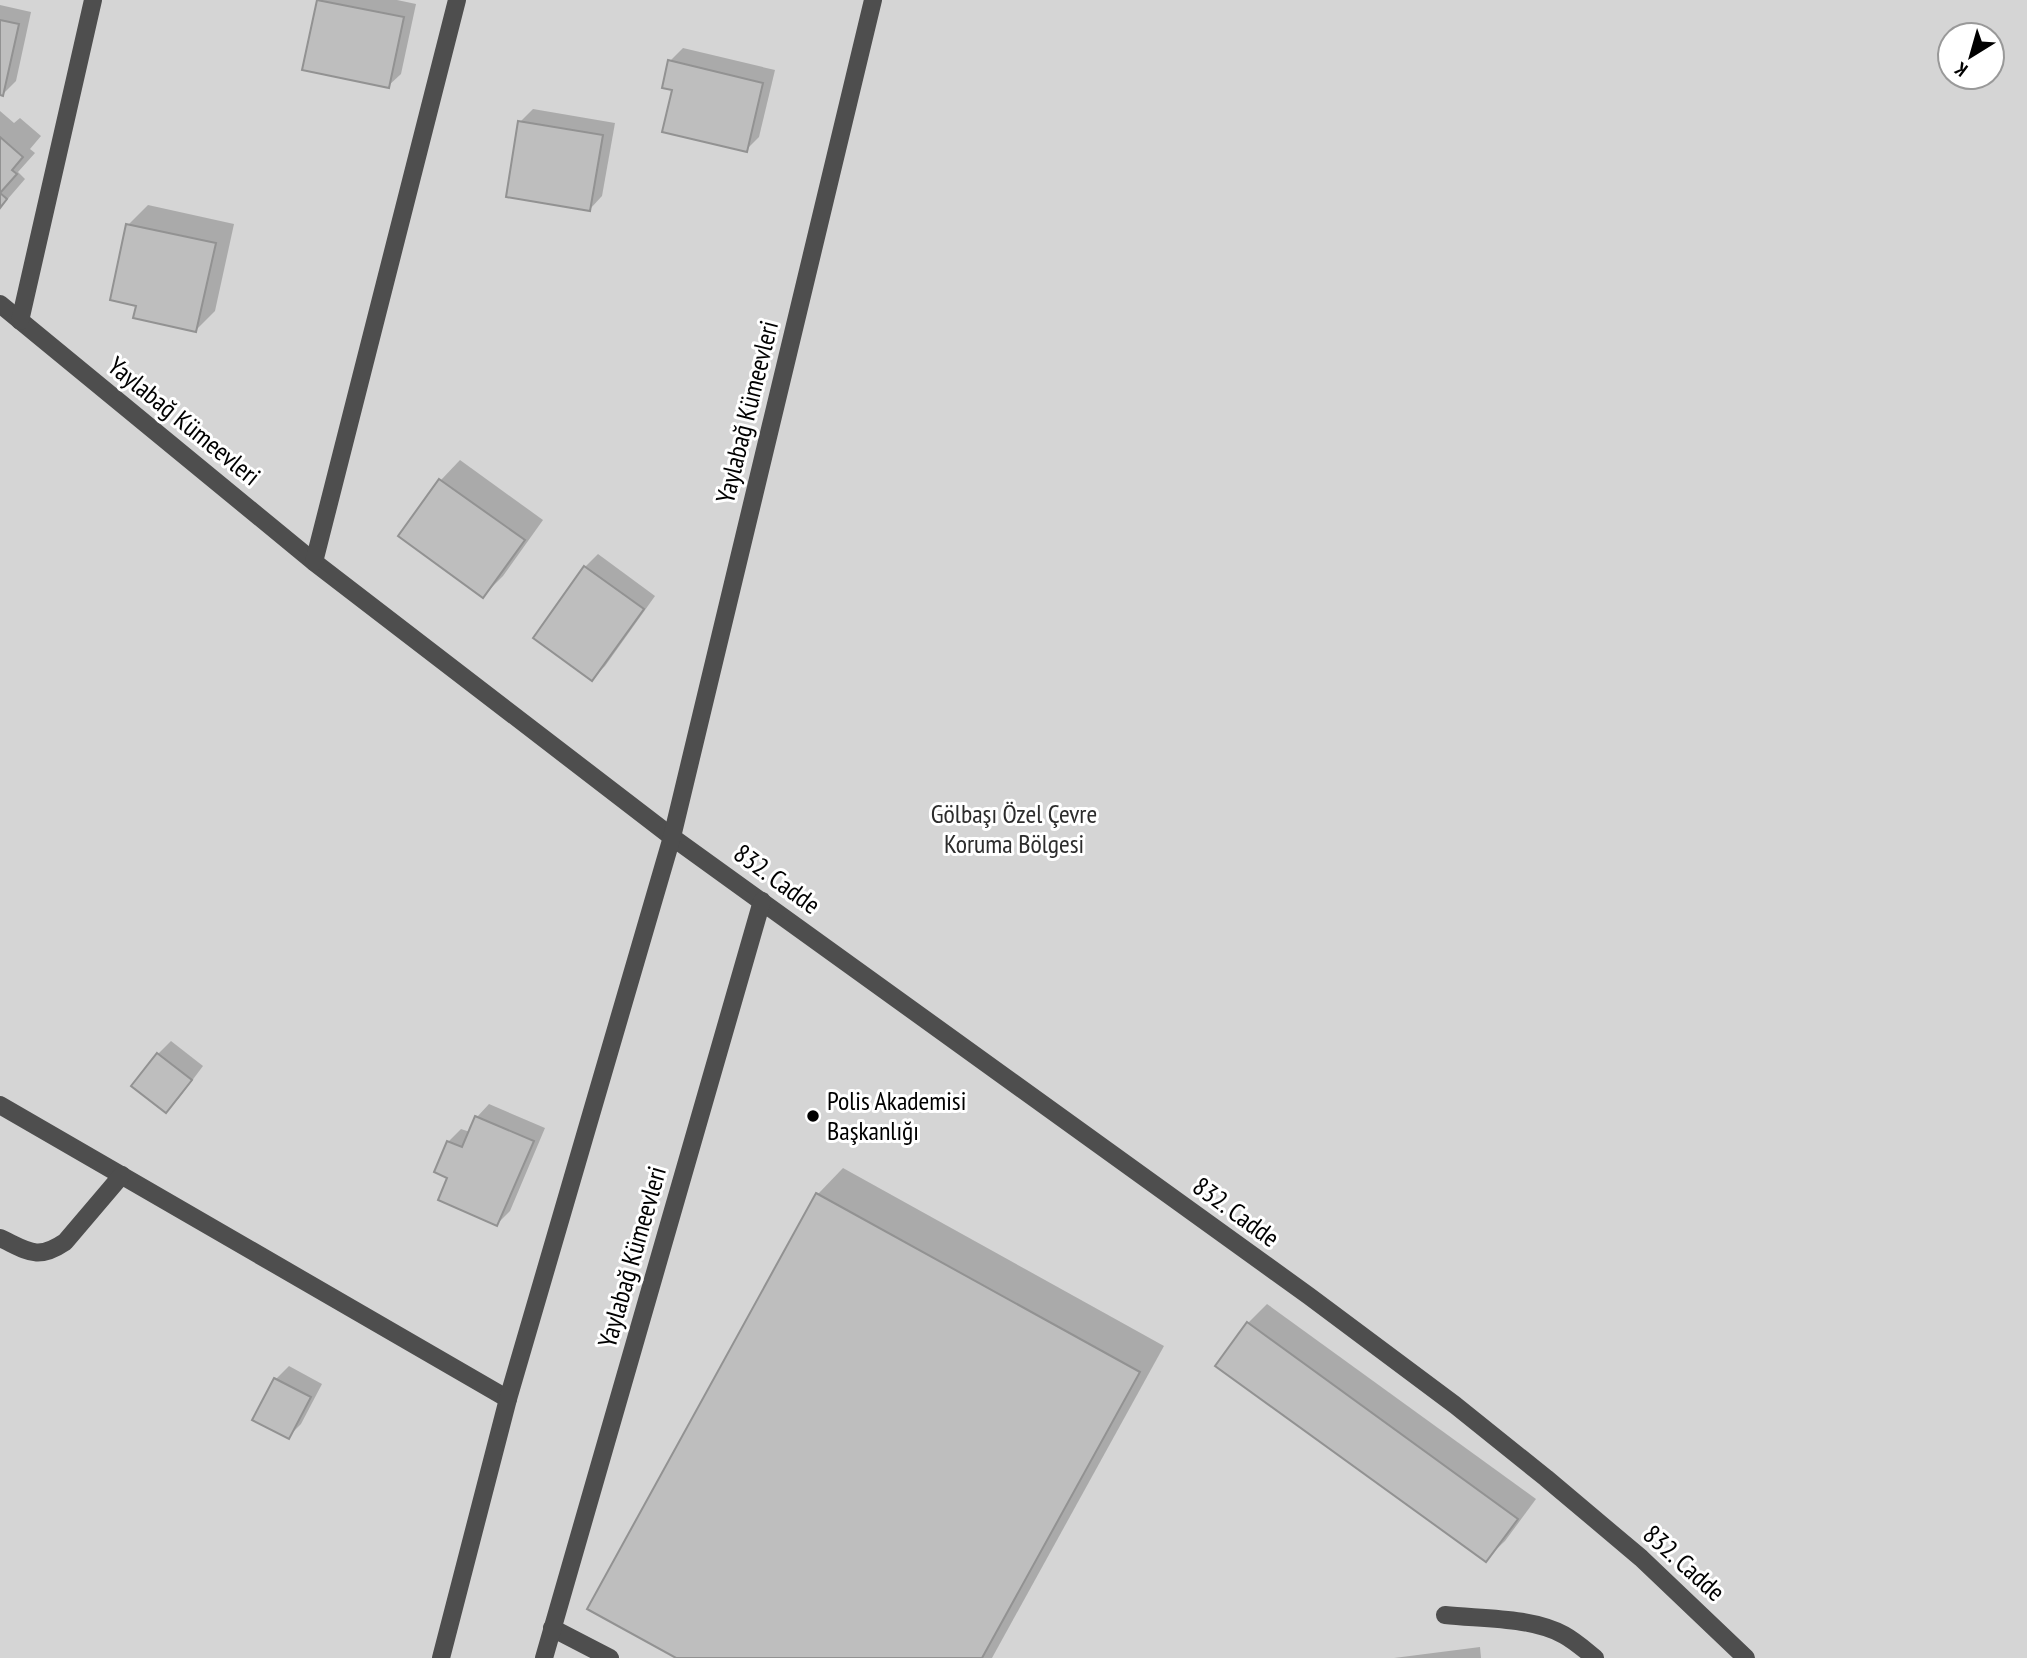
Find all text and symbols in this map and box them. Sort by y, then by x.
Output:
north arrow [1936,21,2006,91]
text: K [1950,57,1972,82]
street label: Yaylabağ Kümeevleri [708,317,785,507]
street label: Yaylabağ Kümeevleri [101,349,267,492]
park label: Gölbaşı Özel Çevre Koruma Bölgesi [931,797,1097,860]
street label: 832. Cadde [728,836,827,921]
place label: Polis Akademisi Başkanlığı [827,1084,966,1147]
marker: Polis Akademisi Başkanlığı [805,1108,821,1124]
street label: Yaylabağ Kümeevleri [590,1162,673,1351]
street label: 832. Cadde [1187,1169,1286,1254]
street label: 832. Cadde [1637,1517,1732,1608]

